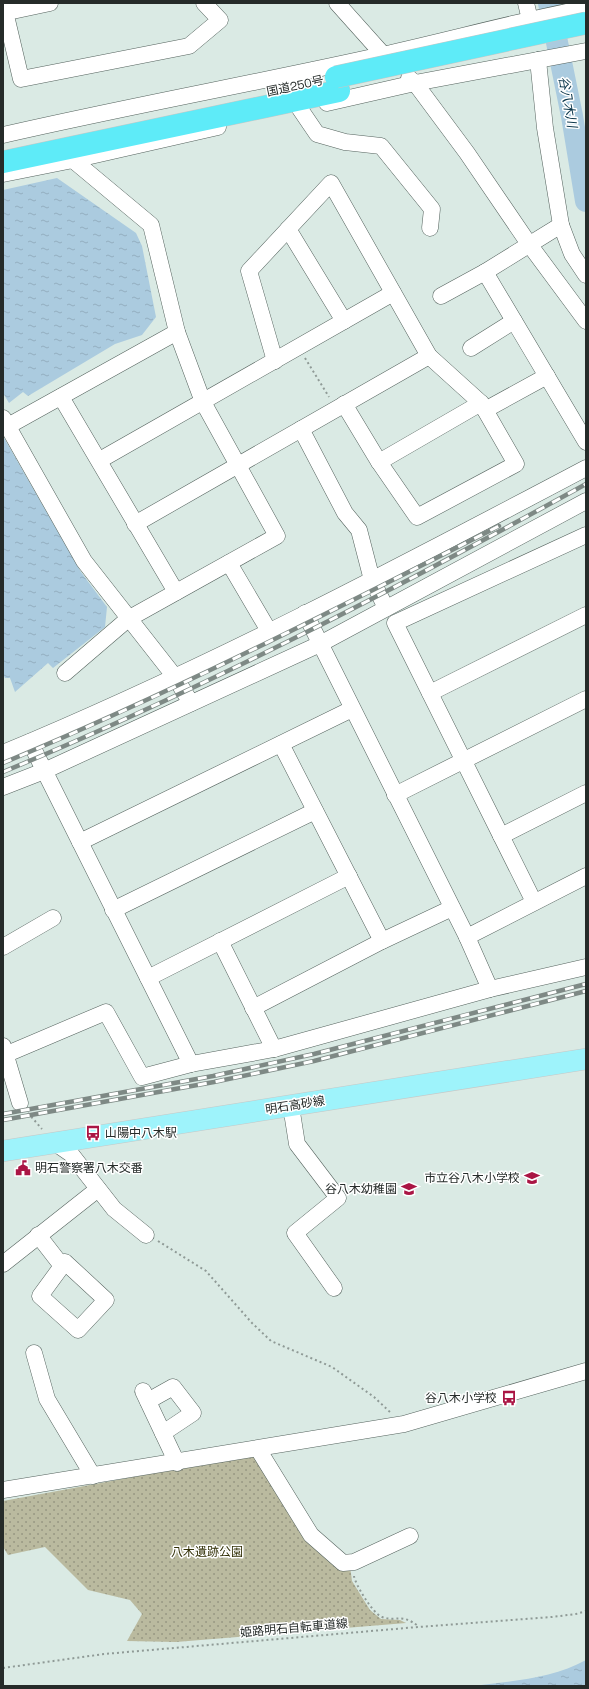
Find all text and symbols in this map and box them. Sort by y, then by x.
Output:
street label: 国道250号 [265,72,325,100]
water label: 谷八木川 [555,75,581,131]
street label: 明石高砂線 [264,1092,326,1118]
bus stop icon: 山陽中八木駅 [84,1124,102,1142]
place label: 山陽中八木駅 [105,1125,177,1141]
public building icon: 明石警察署八木交番 [14,1159,32,1177]
place label: 明石警察署八木交番 [35,1160,143,1176]
school or university icon: 市立谷八木小学校 [523,1169,541,1187]
place label: 市立谷八木小学校 [424,1170,520,1186]
school or university icon: 谷八木幼稚園 [400,1180,418,1198]
place label: 谷八木幼稚園 [325,1181,397,1197]
bus stop icon: 谷八木小学校 [500,1389,518,1407]
place label: 谷八木小学校 [425,1390,497,1406]
park label: 八木遺跡公園 [171,1544,243,1560]
street label: 姫路明石自転車道線 [240,1615,348,1641]

